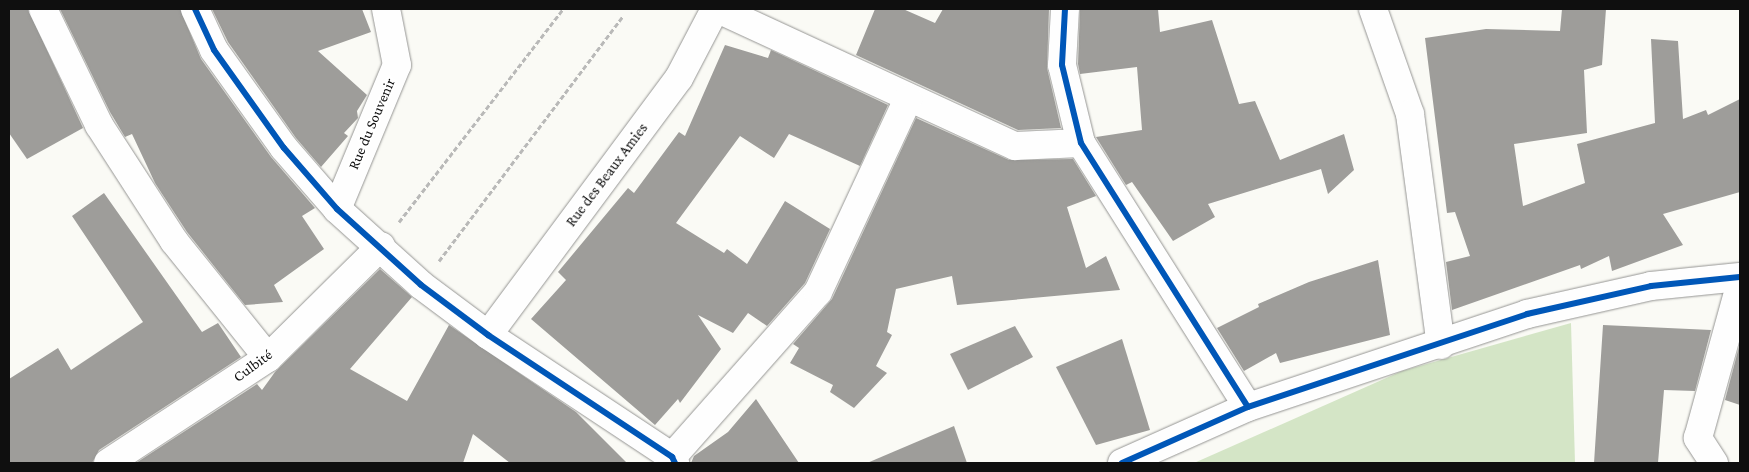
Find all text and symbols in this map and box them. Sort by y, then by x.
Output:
street label: Rue du Souvenir [345,76,399,172]
street label: Rue des Beaux Amies [562,120,652,230]
street label: Culbité [230,346,276,386]

